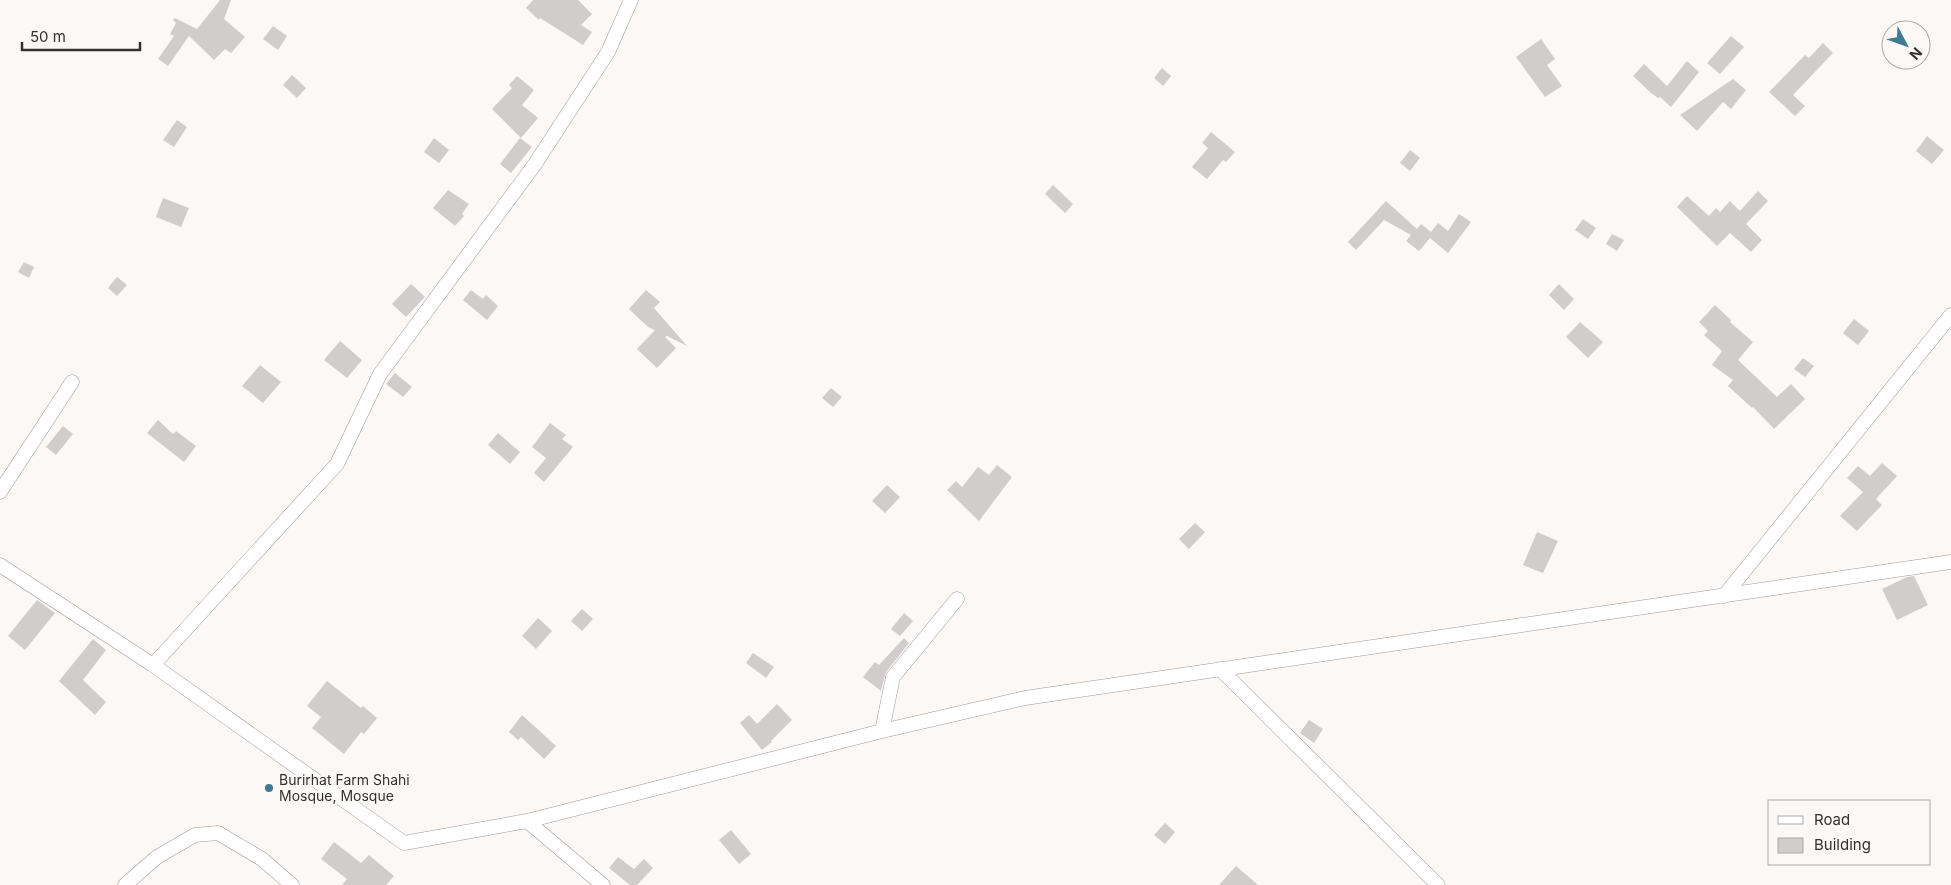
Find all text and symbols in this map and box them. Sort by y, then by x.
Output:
scale bar [22,20,140,52]
north arrow [1881,20,1931,70]
text: 50 m [30,27,66,46]
text: N [1906,44,1926,63]
place label: Burirhat Farm Shahi Mosque, Mosque [279,771,410,804]
marker: Burirhat Farm Shahi Mosque, Mosque [263,782,275,794]
legend [1768,800,1931,865]
text: Road [1814,810,1850,829]
text: Building [1814,835,1871,854]

